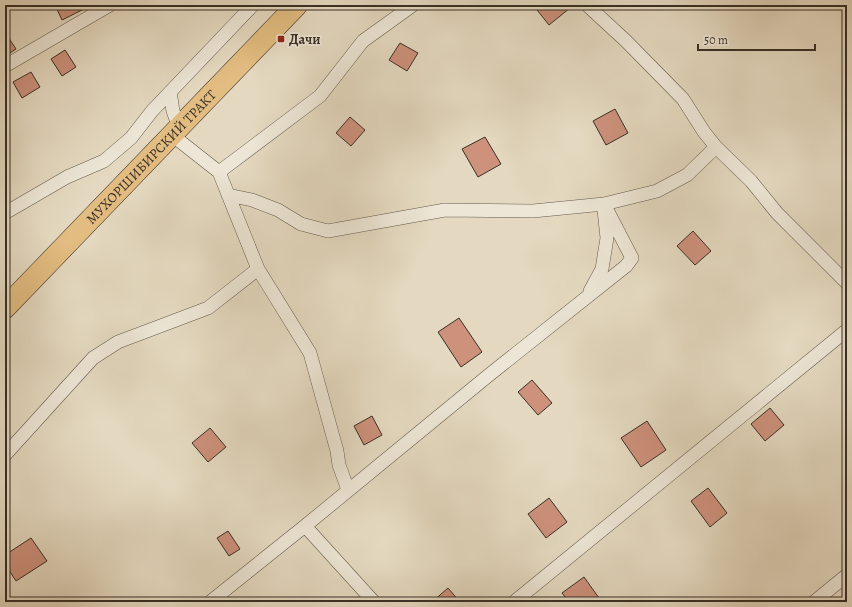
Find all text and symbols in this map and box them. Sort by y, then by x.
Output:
scale bar [698,26,815,52]
place label: Дачи [289,30,321,49]
text: 50 m [704,32,728,48]
marker: Дачи [276,34,286,44]
street label: МУХОРШИБИРСКИЙ ТРАКТ [82,86,221,228]

